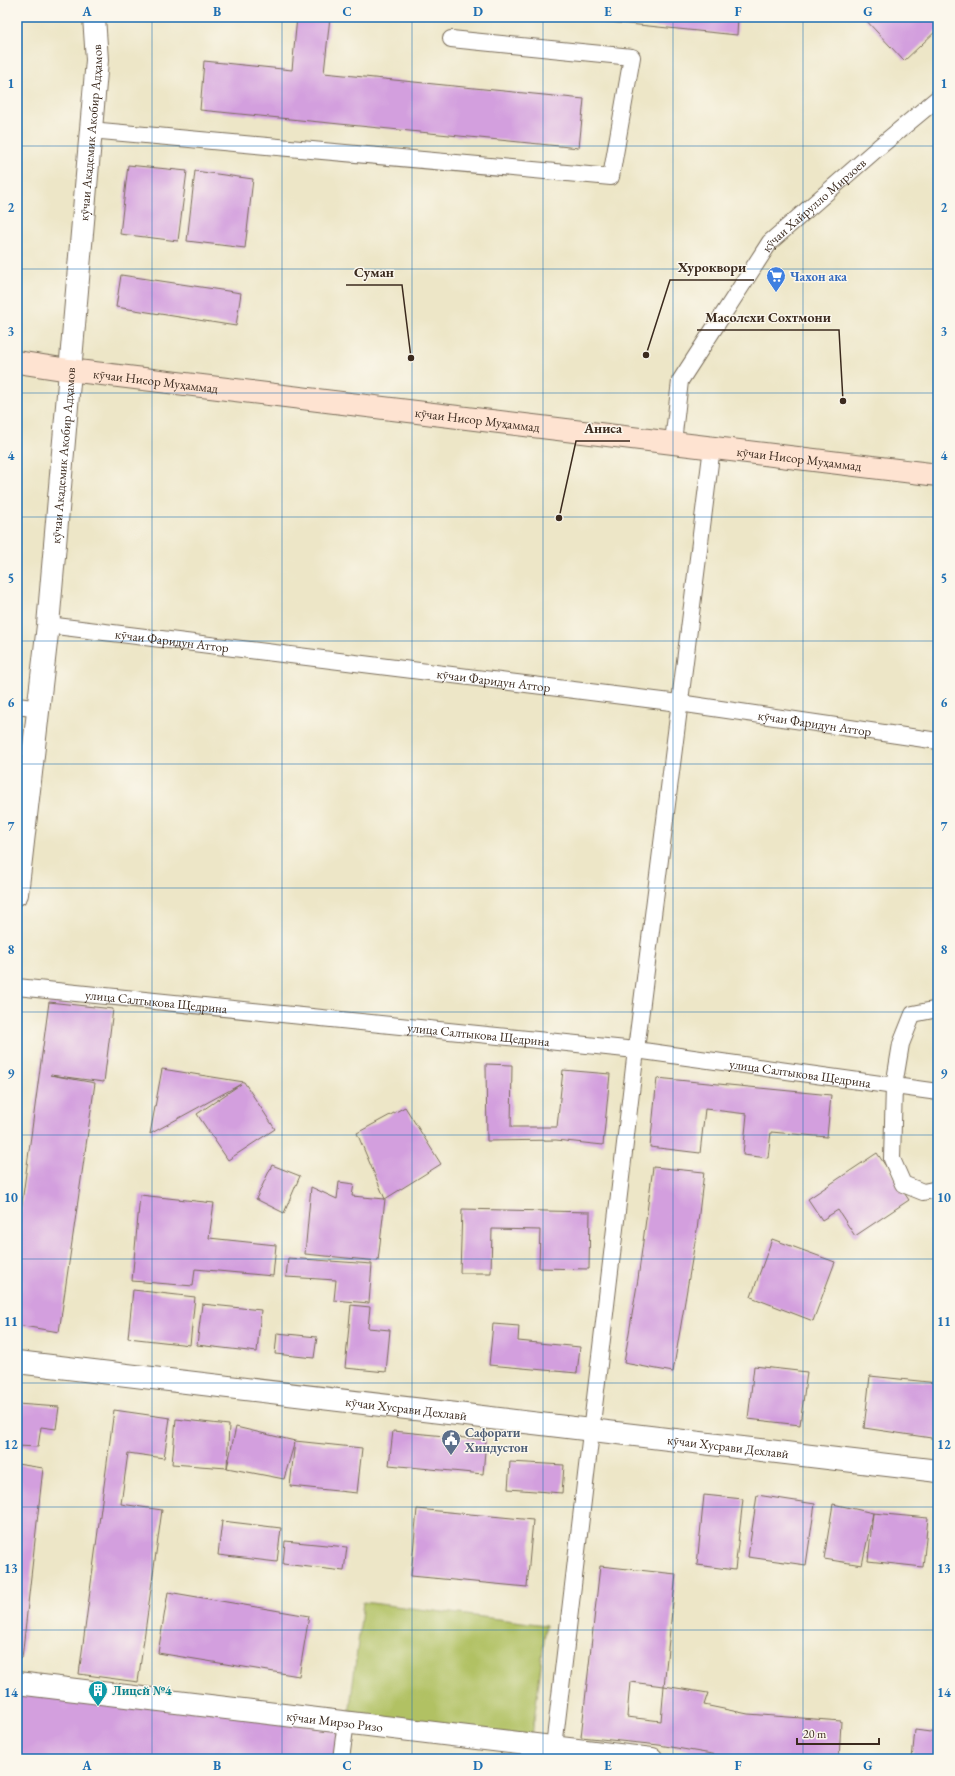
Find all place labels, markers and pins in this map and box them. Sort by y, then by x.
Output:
callout: Хуроквори [670,254,754,280]
callout: Суман [346,259,402,285]
supermarket icon: Чахон ака [765,265,787,293]
place label: Чахон ака [790,268,847,285]
callout: Масолехи Сохтмони [697,304,839,330]
callout: Аниса [576,415,630,441]
place label: Сафорати Хиндустон [464,1424,529,1456]
public building icon: Сафорати Хиндустон [440,1428,462,1456]
building icon: Лицей №4 [87,1679,109,1707]
place label: Лицей №4 [112,1682,172,1699]

